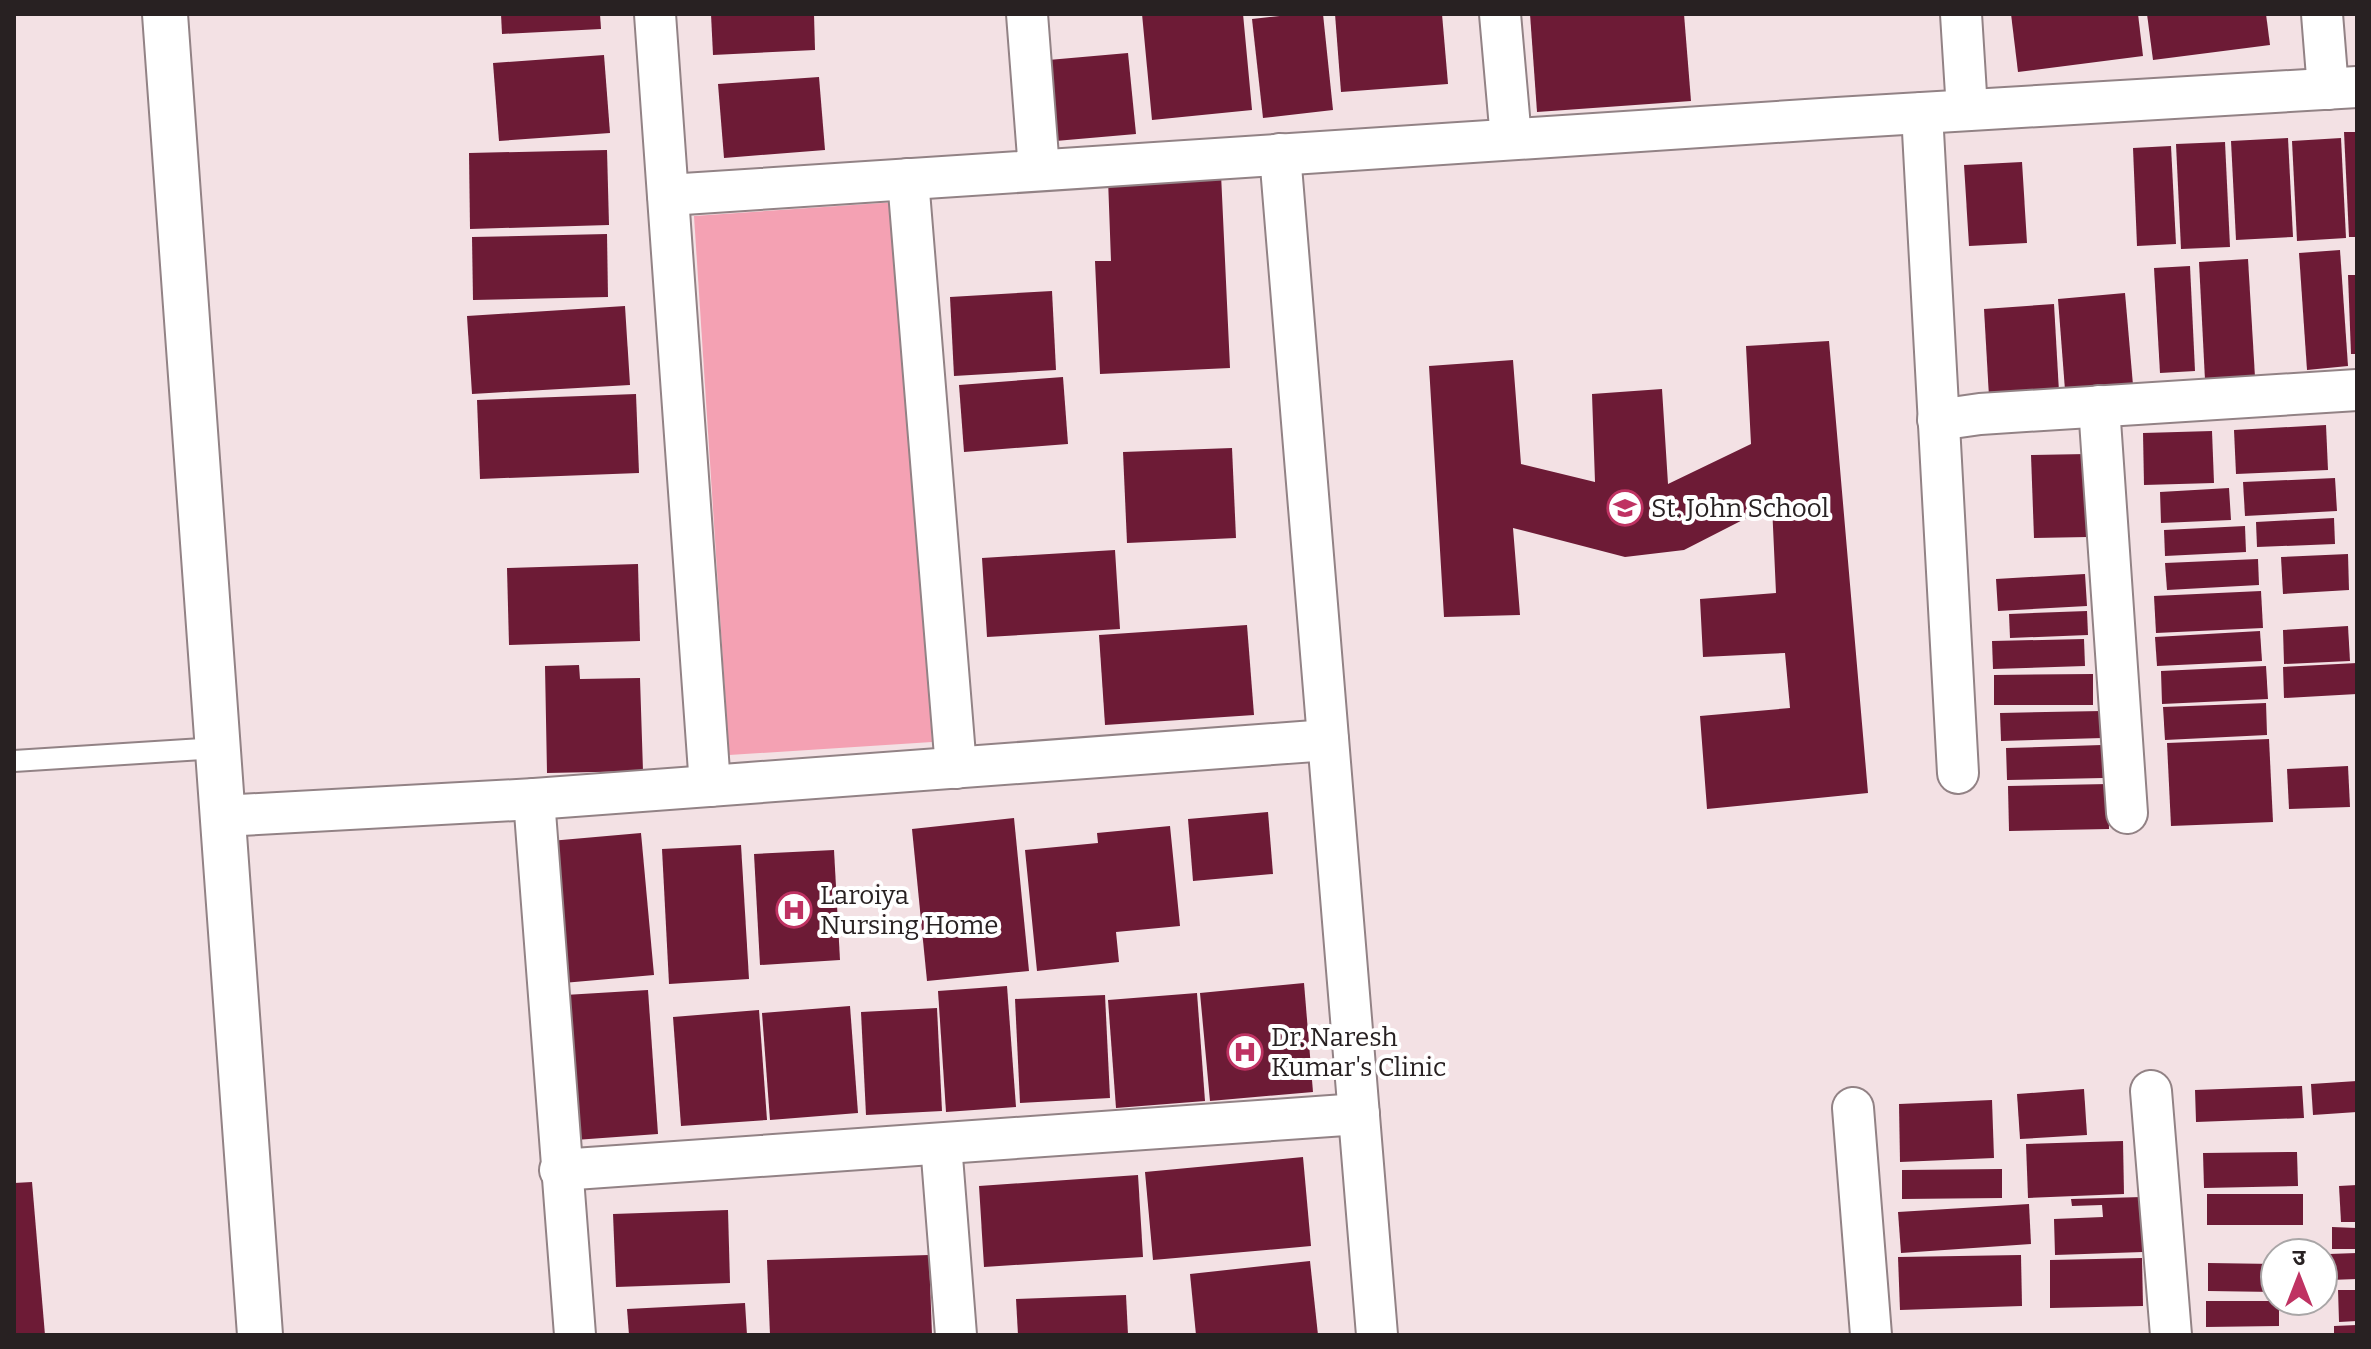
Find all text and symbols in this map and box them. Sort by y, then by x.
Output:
school or university icon: St. John School [1606,489,1644,527]
place label: St. John School [1651,493,1829,524]
place label: Laroiya Nursing Home [820,880,998,941]
hospital icon: Laroiya Nursing Home [775,891,813,929]
place label: Dr. Naresh Kumar's Clinic [1271,1022,1446,1083]
hospital icon: Dr. Naresh Kumar's Clinic [1226,1033,1264,1071]
north arrow [2259,1237,2339,1317]
text: उ [2293,1244,2307,1271]

